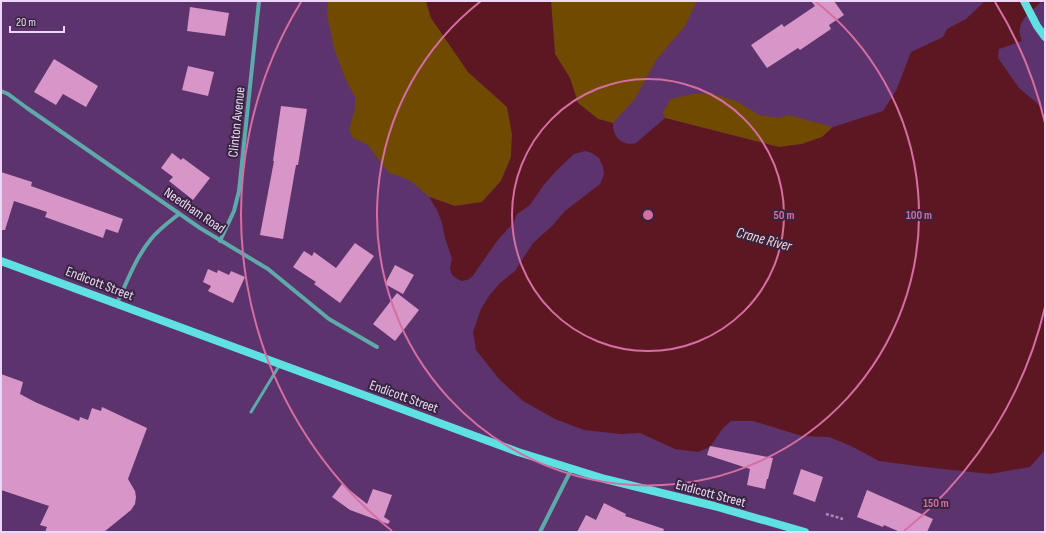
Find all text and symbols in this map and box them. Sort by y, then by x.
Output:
scale bar [10,8,64,34]
text: 20 m [16,15,36,30]
street label: Clinton Avenue [224,86,249,158]
street label: Needham Road [161,184,229,237]
centre of rings [641,208,655,222]
text: 50 m [774,208,794,223]
text: 100 m [906,208,932,223]
water label: Crane River [734,223,794,256]
street label: Endicott Street [63,263,136,304]
street label: Endicott Street [367,376,440,417]
street label: Endicott Street [674,476,748,511]
text: 150 m [923,496,949,511]

